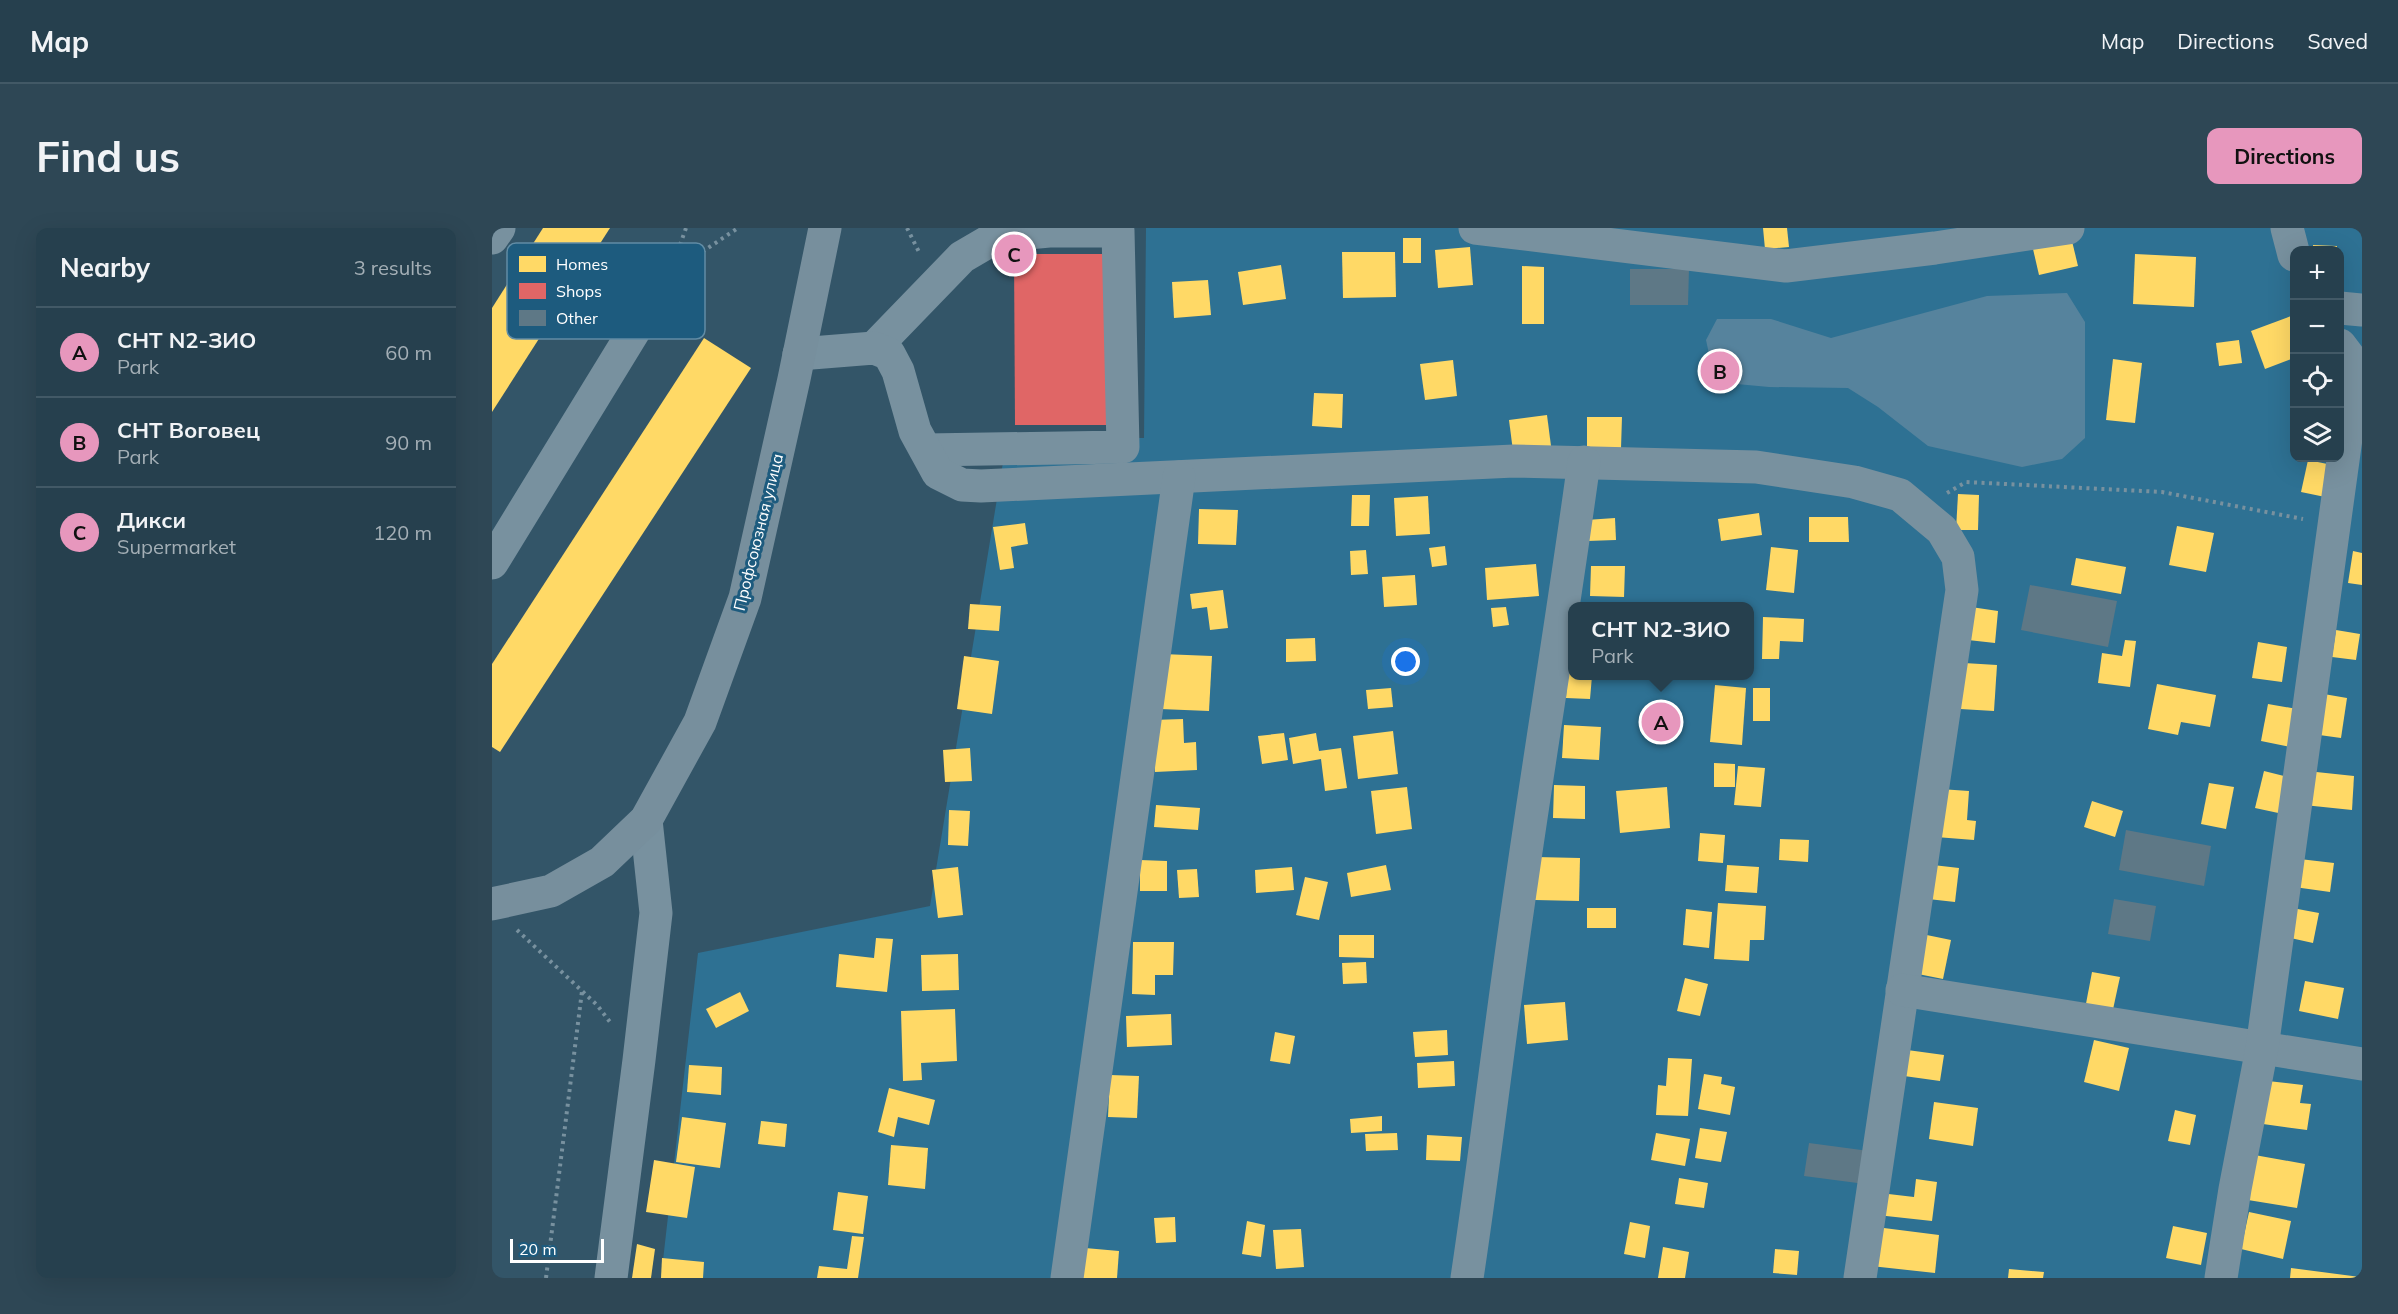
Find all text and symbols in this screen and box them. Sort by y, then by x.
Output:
text: Map [30,24,89,59]
text: Map [2101,28,2144,54]
text: Directions [2177,28,2274,54]
text: Saved [2307,28,2368,54]
button: Directions [2207,128,2362,184]
text: Find us [36,130,180,183]
pin: C [994,231,1034,276]
legend [507,243,705,339]
map controls [2290,246,2344,462]
button: + [2290,246,2344,300]
text: Nearby [60,251,150,284]
text: Homes [556,254,608,274]
text: 3 results [354,255,432,280]
text: Shops [556,281,602,301]
button: − [2290,300,2344,354]
text: Other [556,308,598,328]
text: СНТ N2-ЗИО [117,326,256,354]
text: A [72,340,87,365]
text: 60 m [385,340,432,365]
pin: B [1700,348,1740,394]
text: Park [117,354,159,379]
button: locate [2290,354,2344,408]
button: layers [2290,408,2344,462]
text: СНТ Воговец [117,416,260,444]
text: B [73,430,86,455]
text: 90 m [385,430,432,455]
text: Park [117,444,159,469]
street label: Профсоюзная улица [729,451,787,613]
text: Дикси [117,506,186,534]
text: C [73,520,86,545]
text: 120 m [373,520,432,545]
text: Supermarket [117,534,236,559]
popup [1568,602,1754,680]
text: СНТ N2-ЗИО [1591,615,1731,643]
text: Park [1591,643,1633,668]
your location [1391,647,1420,676]
pin: A [1642,700,1680,744]
scale bar [510,1236,604,1264]
text: 20 m [519,1239,556,1259]

